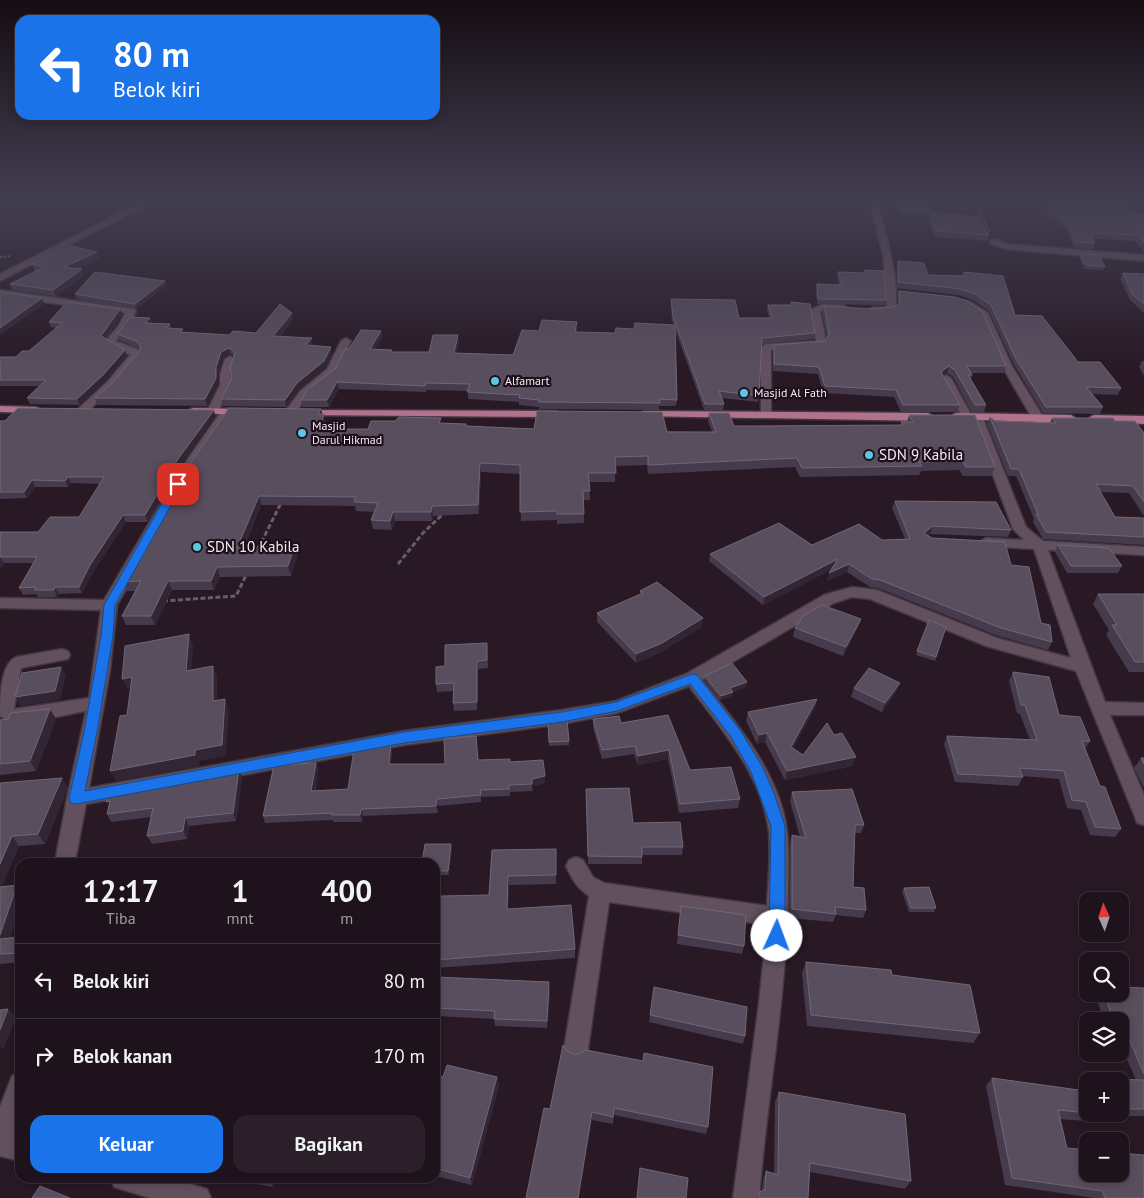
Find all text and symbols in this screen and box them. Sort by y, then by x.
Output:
text: 80 m [113,31,190,77]
icon: left [30,35,95,100]
text: Belok kiri [113,75,201,103]
place label: Alfamart [505,373,550,388]
marker: Alfamart [489,375,501,387]
place label: Masjid Al Fath [754,385,827,400]
marker: Masjid Al Fath [738,387,750,399]
place label: Masjid Darul Hikmad [312,418,382,447]
marker: Masjid Darul Hikmad [296,427,308,439]
place label: SDN 9 Kabila [879,445,963,464]
marker: SDN 9 Kabila [863,449,875,461]
pin [157,463,199,505]
icon: arrive [164,470,192,498]
place label: SDN 10 Kabila [207,537,299,556]
marker: SDN 10 Kabila [191,541,203,553]
text: 12:17 [83,871,159,910]
text: 1 [232,871,249,910]
text: 400 [321,871,372,910]
north arrow [1079,892,1129,942]
map controls [1079,892,1129,1182]
text: Tiba [106,908,136,928]
text: mnt [226,908,254,928]
text: m [340,908,353,928]
position arrow [750,909,802,961]
button: search [1079,952,1129,1002]
icon: left [30,967,58,995]
text: Belok kiri [73,969,149,993]
text: 80 m [384,969,425,993]
button: layers [1079,1012,1129,1062]
icon: right [30,1042,58,1070]
text: Belok kanan [73,1044,172,1068]
text: 170 m [373,1044,425,1068]
button: + [1079,1072,1129,1122]
button: Keluar [30,1115,223,1173]
button: Bagikan [233,1115,425,1173]
button: − [1079,1132,1129,1182]

